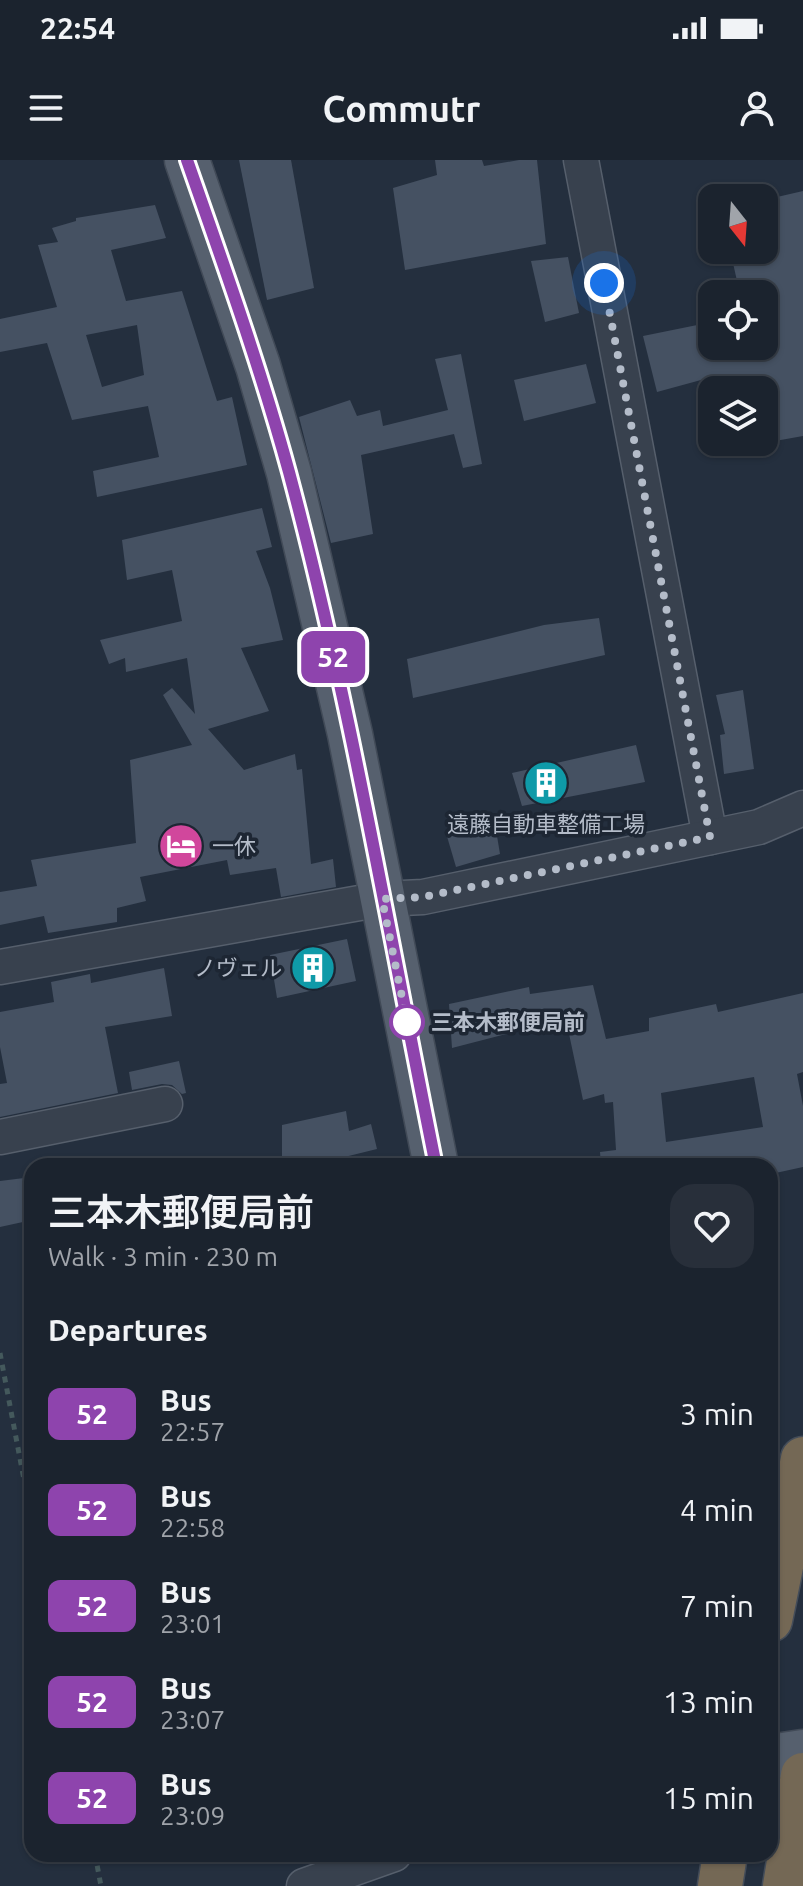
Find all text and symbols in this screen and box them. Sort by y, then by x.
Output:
text: 22:54 [40,11,115,45]
icon: menu [24,86,68,130]
icon: person [735,86,779,130]
text: Commutr [323,88,480,129]
north arrow [698,184,778,264]
map controls [698,184,778,456]
your location [584,263,624,303]
button: locate [698,280,778,360]
button: layers [698,376,778,456]
line badge: 52 [297,631,369,683]
text: 52 [317,641,349,672]
building icon: 遠藤自動車整備工場 [522,759,570,807]
place label: 遠藤自動車整備工場 [447,811,645,836]
hotel icon: 一休 [157,822,205,870]
place label: 一休 [212,833,256,858]
building icon: ノヴェル [289,944,337,992]
place label: ノヴェル [194,955,282,980]
marker: 三本木郵便局前 [390,1005,424,1039]
place label: 三本木郵便局前 [431,1009,585,1034]
button: heart [670,1184,754,1268]
text: 三本木郵便局前 [48,1191,314,1233]
text: Walk · 3 min · 230 m [48,1242,278,1271]
text: Departures [48,1313,208,1347]
text: Bus [160,1383,212,1417]
text: 3 min [680,1397,754,1431]
text: 52 [76,1398,108,1429]
text: 22:57 [160,1417,225,1446]
text: Bus [160,1479,212,1513]
text: 4 min [680,1493,754,1527]
text: 52 [76,1494,108,1525]
text: 22:58 [160,1513,225,1542]
text: Bus [160,1575,212,1609]
text: 7 min [680,1589,754,1623]
text: 52 [76,1590,108,1621]
text: 23:01 [160,1609,225,1638]
text: Bus [160,1671,212,1705]
text: 13 min [663,1685,754,1719]
text: 52 [76,1686,108,1717]
text: 23:07 [160,1705,225,1734]
text: Bus [160,1767,212,1801]
text: 15 min [663,1781,754,1815]
text: 52 [76,1782,108,1813]
text: 23:09 [160,1801,225,1830]

